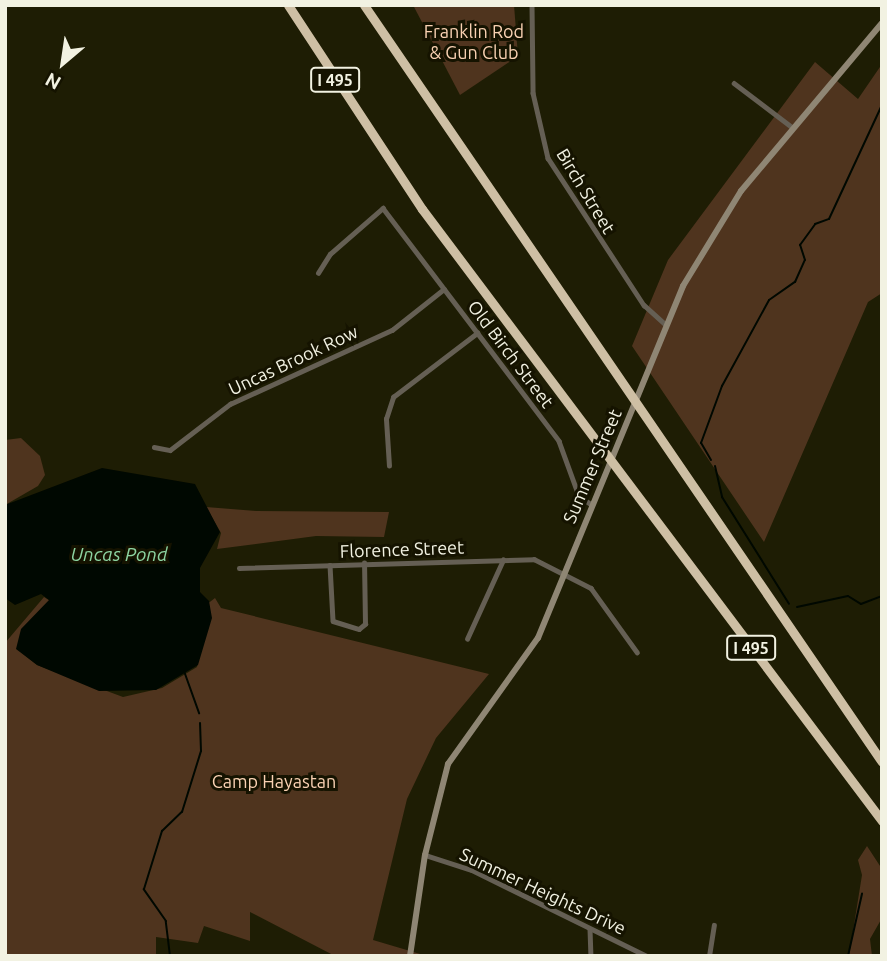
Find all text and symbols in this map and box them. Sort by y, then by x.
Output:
park label: Franklin Rod & Gun Club [424,21,524,64]
north arrow [28,28,98,98]
text: N [41,68,64,94]
road number: I 495 [309,68,361,92]
street label: Birch Street [552,144,620,238]
street label: Old Birch Street [464,296,558,412]
street label: Uncas Brook Row [225,321,361,399]
street label: Summer Street [558,406,626,526]
street label: Florence Street [339,536,465,562]
water label: Uncas Pond [70,544,168,566]
road number: I 495 [725,636,777,660]
park label: Camp Hayastan [212,770,336,792]
street label: Summer Heights Drive [457,843,629,939]

